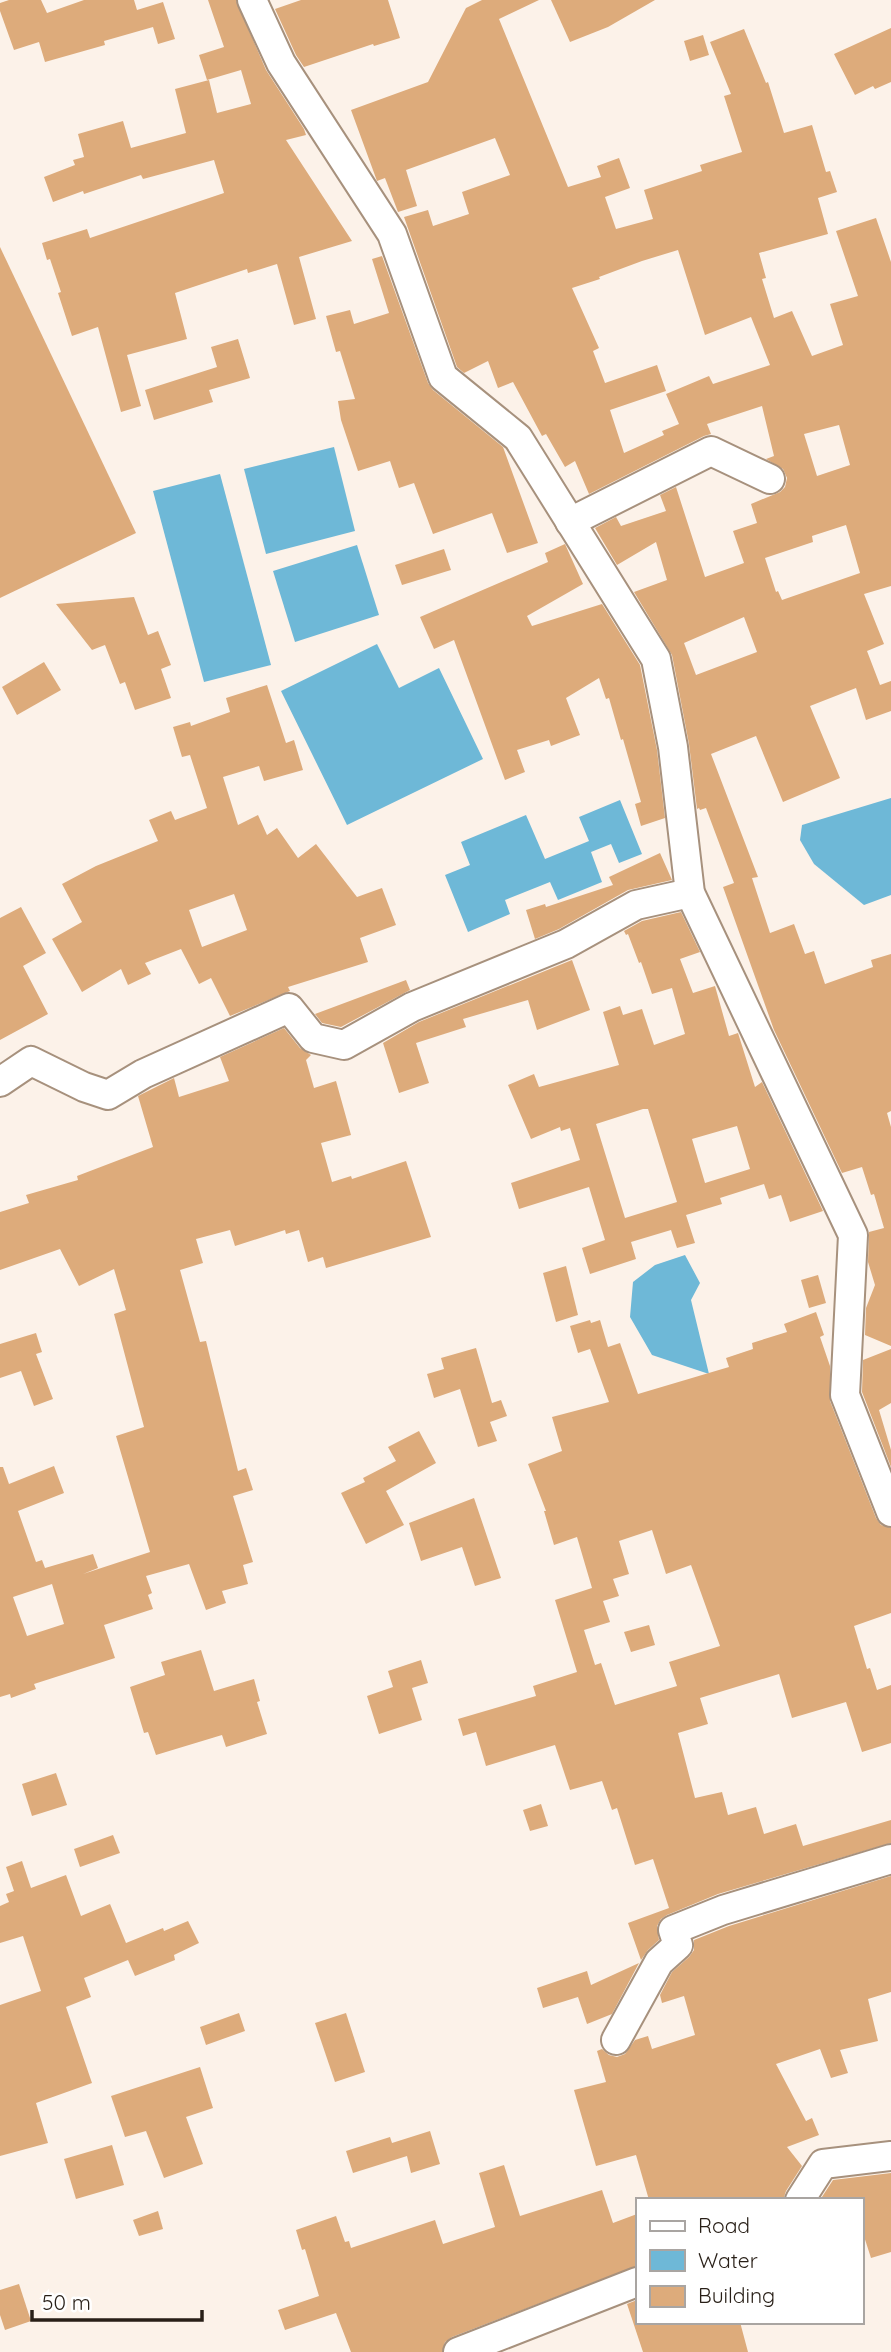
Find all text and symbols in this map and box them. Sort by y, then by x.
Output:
legend [636,2198,863,2324]
text: Road [698,2212,750,2238]
text: Water [698,2247,758,2273]
scale bar [32,2278,201,2322]
text: Building [698,2282,775,2308]
text: 50 m [42,2289,91,2315]

